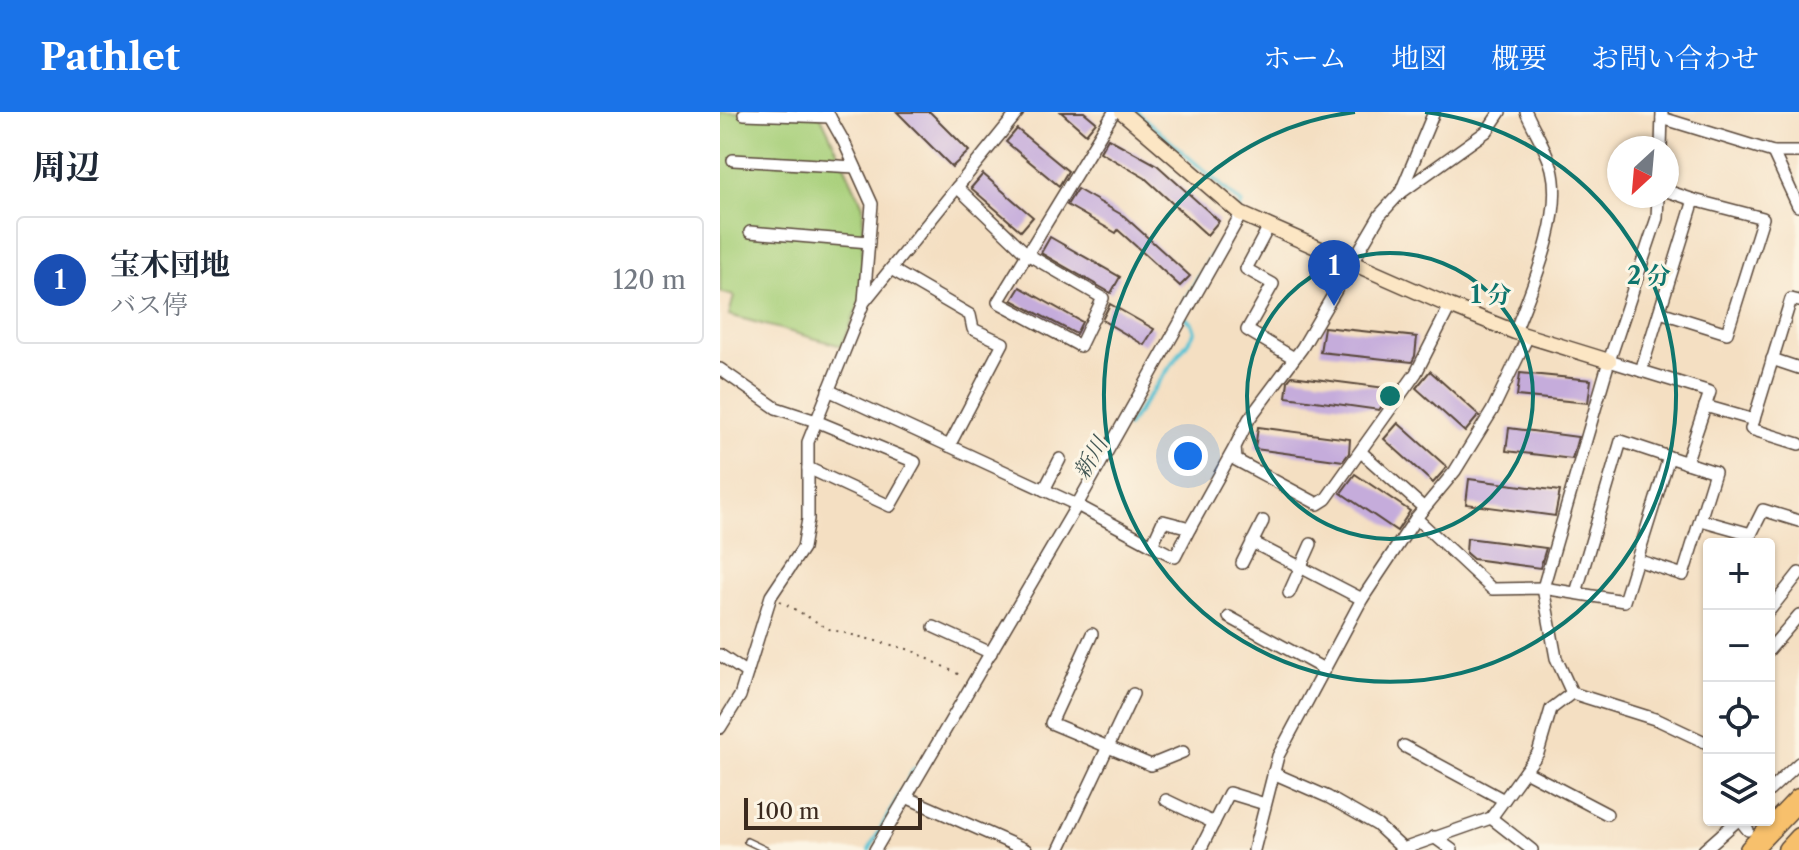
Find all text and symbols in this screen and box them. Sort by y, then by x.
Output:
text: Pathlet [40,33,180,80]
text: ホーム [1263,41,1347,75]
text: 地図 [1391,41,1447,75]
text: 概要 [1491,41,1547,75]
text: お問い合わせ [1591,41,1759,75]
north arrow [1607,136,1679,208]
text: 周辺 [32,146,100,188]
pin: 1 [1308,240,1360,306]
text: 宝木団地 [110,246,230,283]
text: 2 分 [1627,261,1671,290]
text: 1 [54,264,66,296]
text: 120 m [612,264,686,296]
text: 1 分 [1471,280,1511,309]
text: バス停 [110,289,188,321]
centre of rings [1376,382,1404,410]
water label: 新川 [1068,431,1114,484]
your location [1168,436,1208,476]
map controls [1703,538,1775,826]
button: + [1703,538,1775,610]
button: − [1703,610,1775,682]
button: locate [1703,682,1775,754]
button: layers [1703,754,1775,826]
scale bar [744,794,922,830]
text: 100 m [756,798,819,825]

